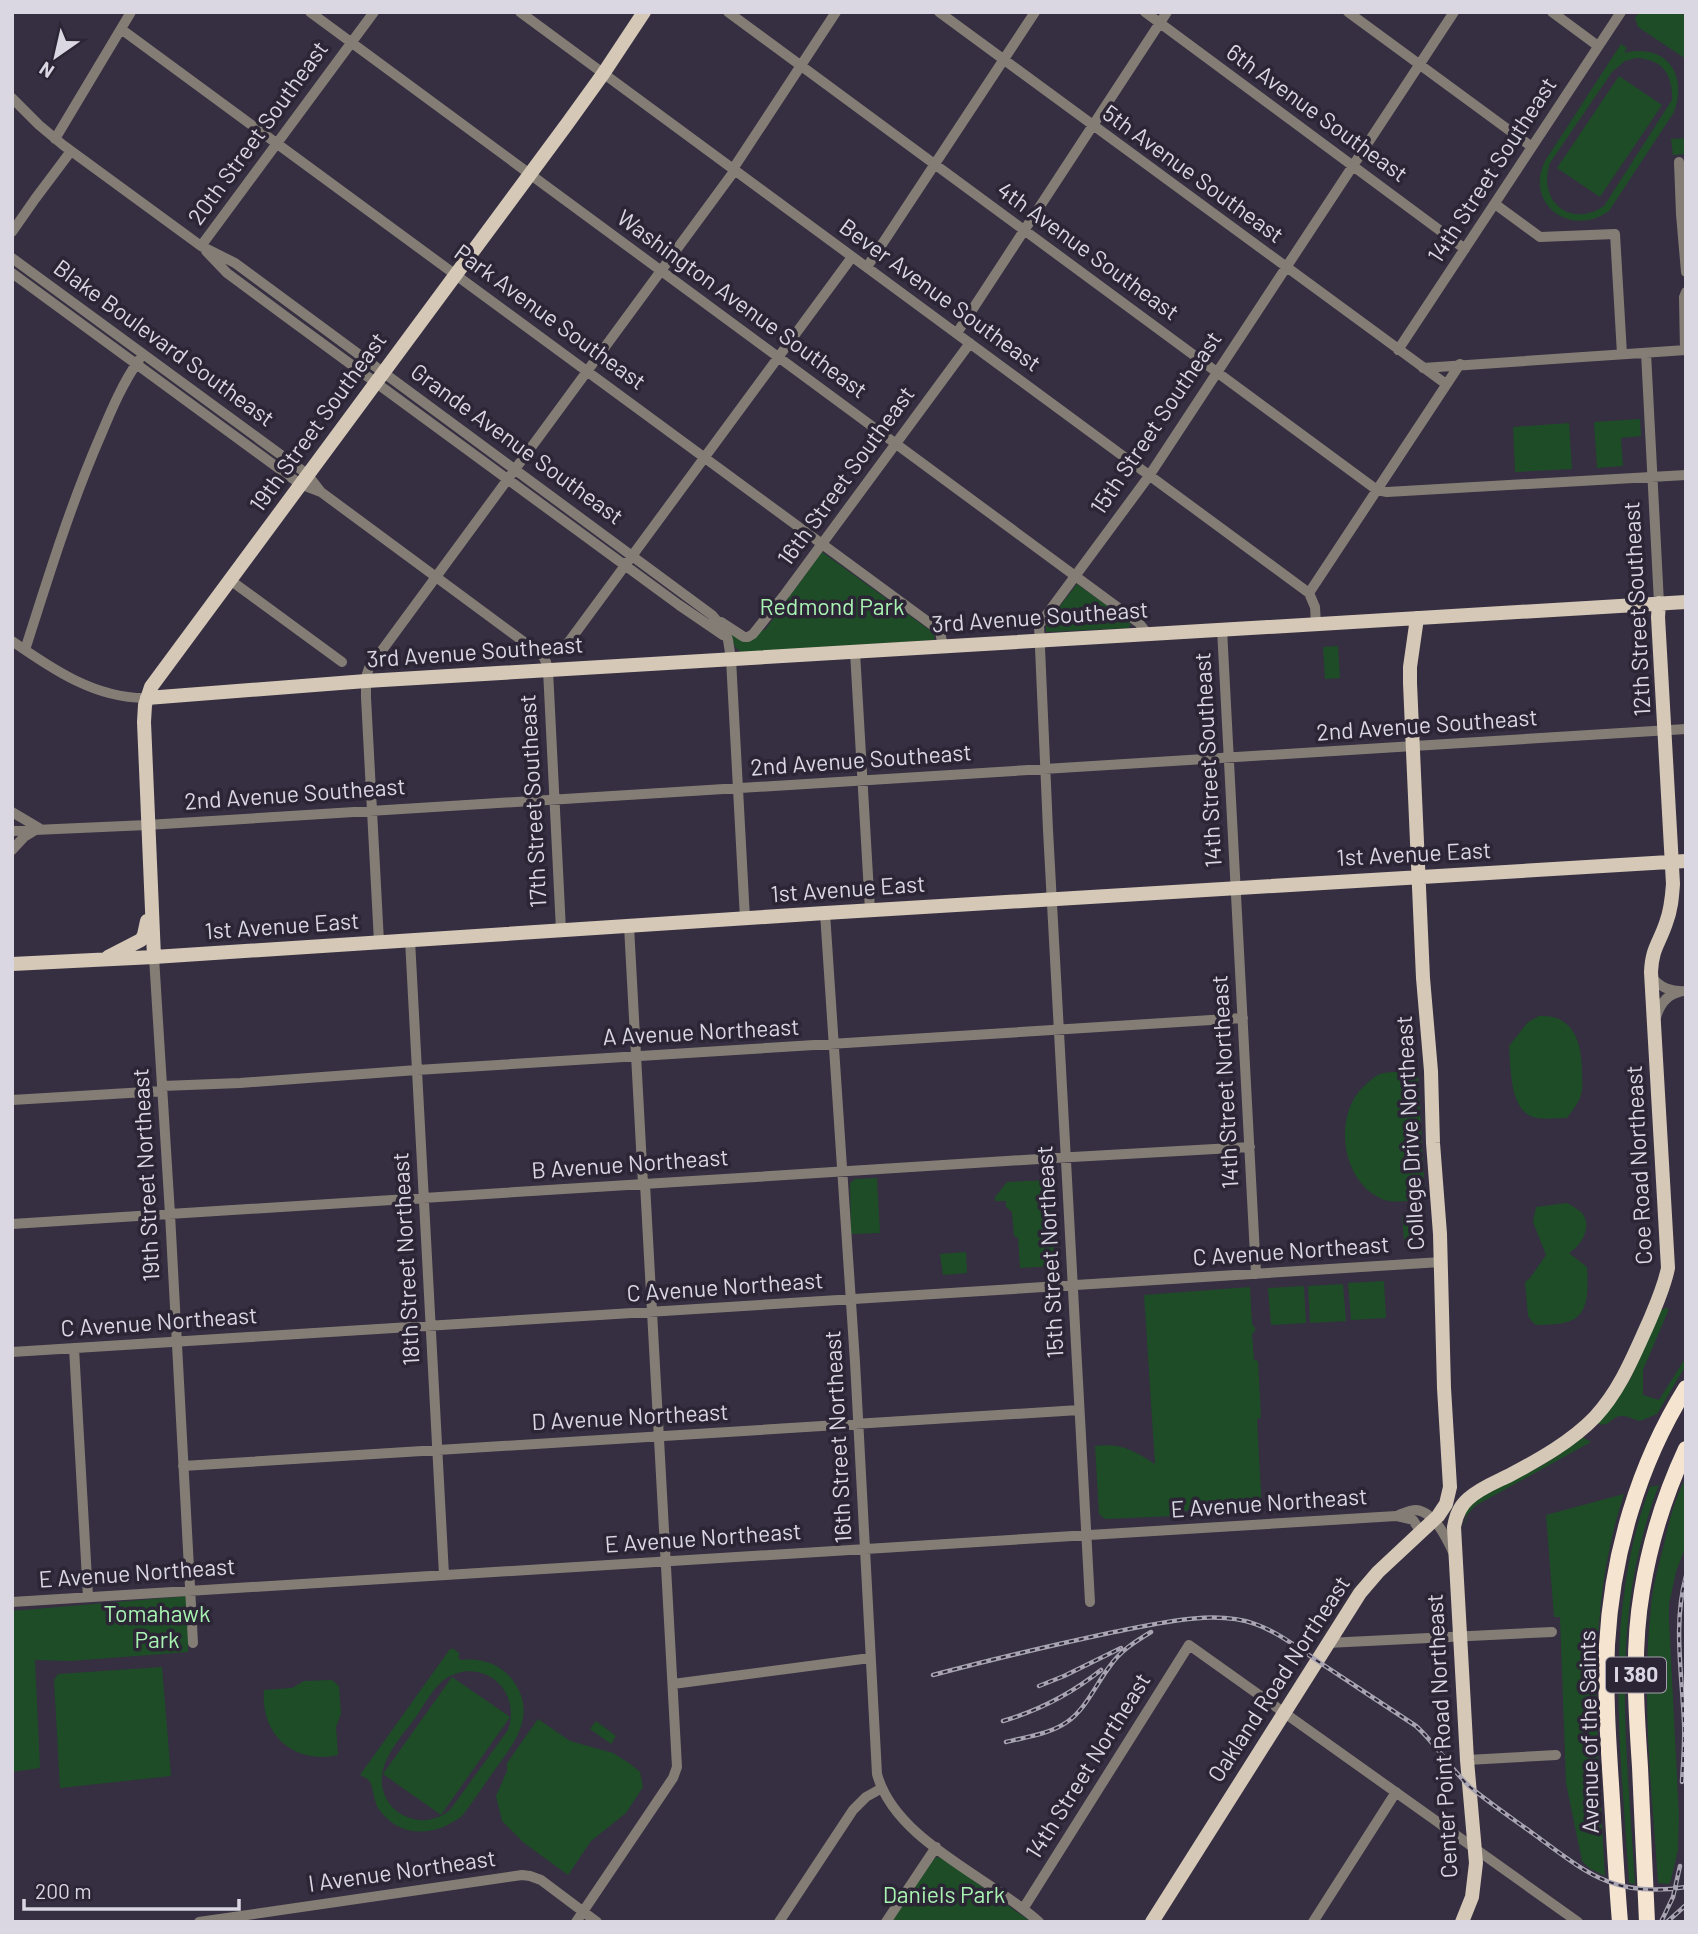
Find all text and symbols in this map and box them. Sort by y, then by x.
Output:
north arrow [21,21,91,91]
street label: 20th Street Southeast [181,35,333,230]
street label: 6th Avenue Southeast [1222,37,1414,187]
text: N [35,57,58,84]
street label: 14th Street Southeast [1421,71,1562,268]
street label: 5th Avenue Southeast [1098,98,1290,248]
street label: 4th Avenue Southeast [992,175,1185,326]
street label: Washington Avenue Southeast [612,203,873,403]
street label: Bever Avenue Southeast [834,212,1047,377]
street label: Park Avenue Southeast [449,237,652,395]
street label: Blake Boulevard Southeast [49,253,280,432]
street label: 19th Street Southeast [243,326,392,517]
street label: 15th Street Southeast [1083,326,1227,519]
street label: Grande Avenue Southeast [406,357,629,530]
street label: 16th Street Southeast [771,380,920,571]
street label: 12th Street Southeast [1616,501,1656,717]
park label: Redmond Park [760,592,904,620]
street label: 3rd Avenue Southeast [931,594,1149,638]
street label: 3rd Avenue Southeast [366,629,584,673]
street label: 14th Street Southeast [1187,652,1227,868]
street label: 17th Street Southeast [512,694,552,909]
street label: 2nd Avenue Southeast [1315,702,1538,746]
street label: 2nd Avenue Southeast [749,737,972,781]
street label: 2nd Avenue Southeast [183,771,406,815]
street label: 1st Avenue East [1336,835,1492,871]
street label: 1st Avenue East [770,869,926,907]
street label: 1st Avenue East [204,906,360,944]
street label: 14th Street Northeast [1204,974,1244,1190]
street label: A Avenue Northeast [602,1012,800,1050]
street label: College Drive Northeast [1389,1015,1429,1251]
street label: Coe Road Northeast [1619,1065,1657,1265]
street label: 19th Street Northeast [125,1068,165,1282]
street label: B Avenue Northeast [530,1142,729,1184]
street label: 15th Street Northeast [1029,1145,1069,1359]
street label: 18th Street Northeast [385,1152,425,1366]
street label: C Avenue Northeast [1192,1229,1390,1271]
street label: C Avenue Northeast [626,1265,824,1307]
street label: C Avenue Northeast [60,1300,258,1342]
street label: 16th Street Northeast [817,1330,857,1544]
street label: D Avenue Northeast [531,1397,729,1435]
street label: E Avenue Northeast [1170,1481,1368,1523]
street label: E Avenue Northeast [604,1516,802,1558]
street label: E Avenue Northeast [38,1551,236,1593]
street label: Oakland Road Northeast [1201,1570,1355,1787]
street label: Center Point Road Northeast [1420,1593,1462,1879]
park label: Tomahawk Park [104,1599,210,1653]
street label: Avenue of the Saints [1572,1630,1604,1834]
road number: I 380 [1606,1658,1666,1692]
street label: 14th Street Northeast [1019,1667,1156,1864]
street label: I Avenue Northeast [306,1843,497,1897]
scale bar [24,1868,240,1912]
text: 200 m [35,1878,92,1903]
park label: Daniels Park [883,1880,1005,1908]

